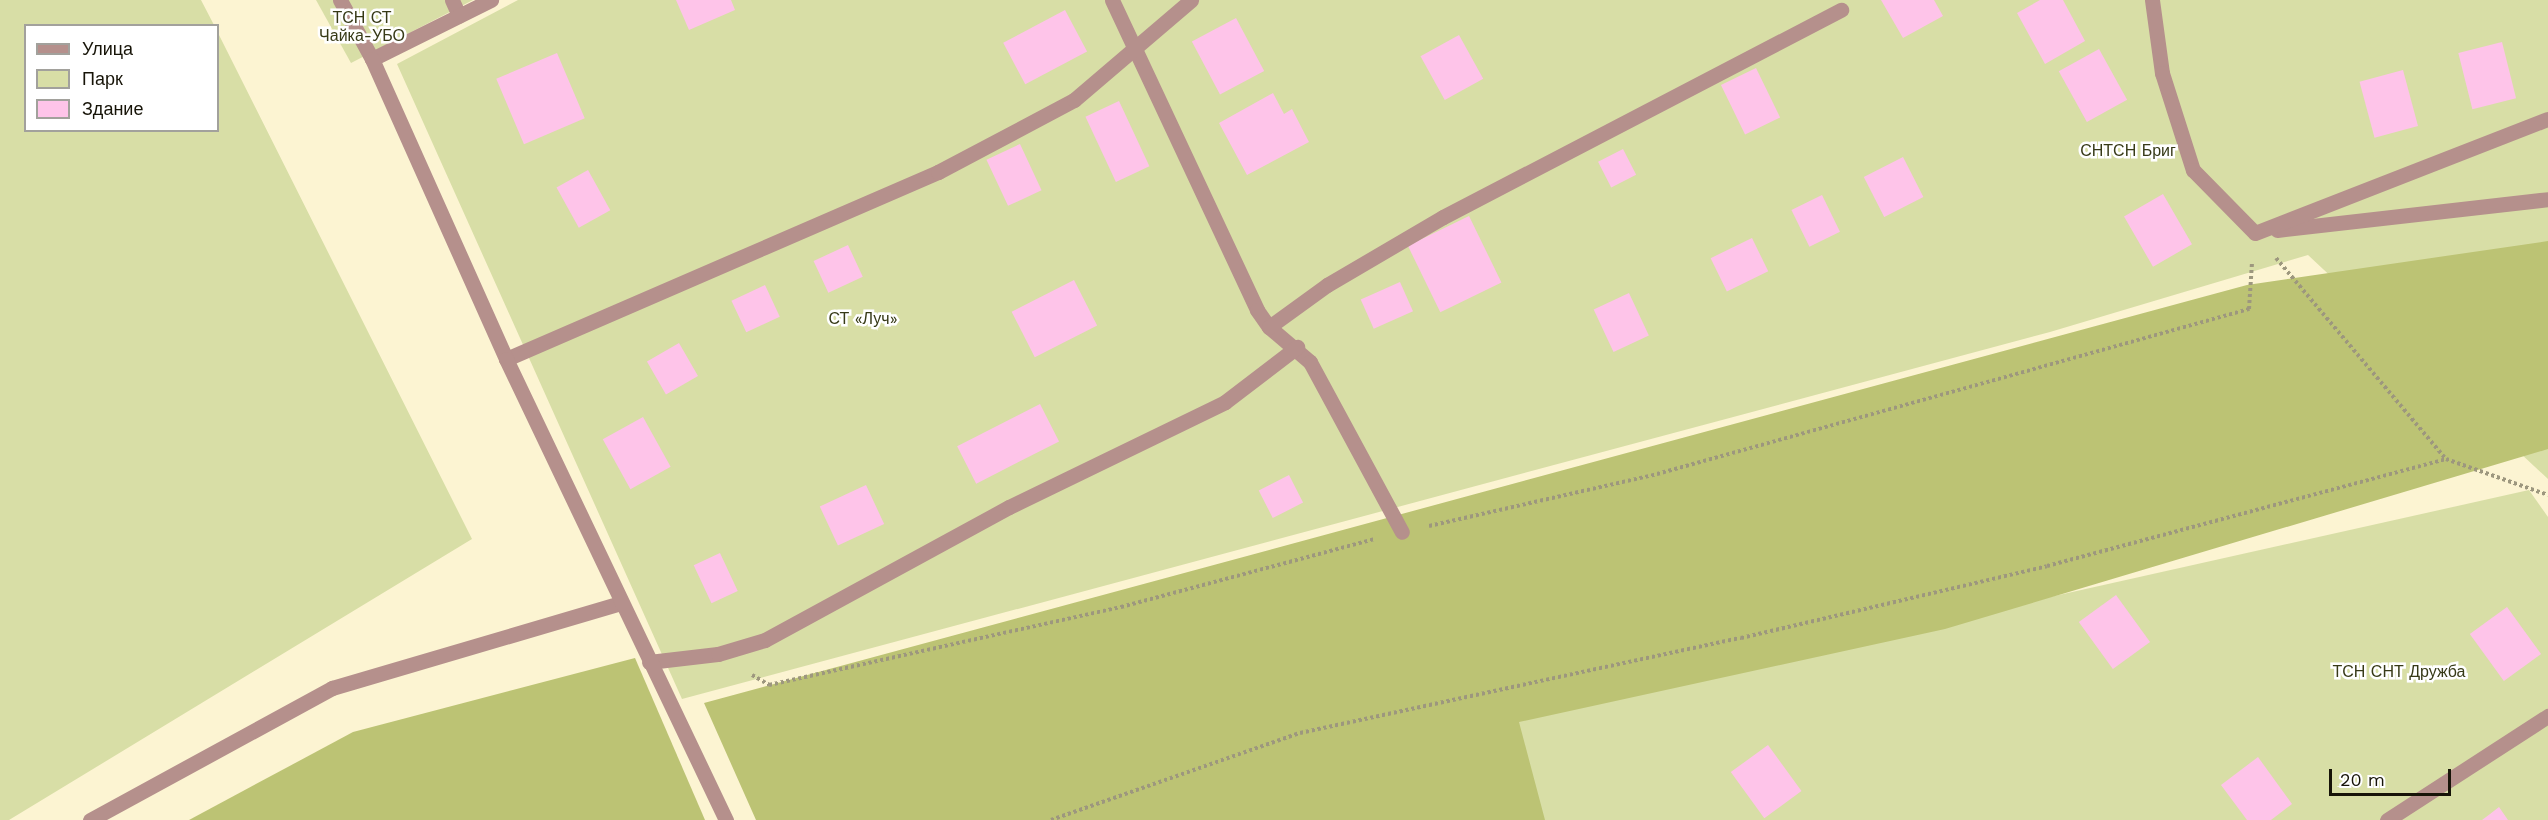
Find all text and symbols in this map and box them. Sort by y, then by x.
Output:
park label: ТСН СТ Чайка-УБО [319,8,405,46]
legend [24,24,219,132]
text: Улица [82,38,133,59]
text: Парк [82,68,123,89]
text: Здание [82,98,143,119]
park label: СНТСН Бриг [2080,141,2176,161]
park label: СТ «Луч» [828,309,898,329]
park label: ТСН СНТ Дружба [2333,662,2465,682]
scale bar [2332,757,2454,795]
text: 20 m [2340,769,2385,790]

